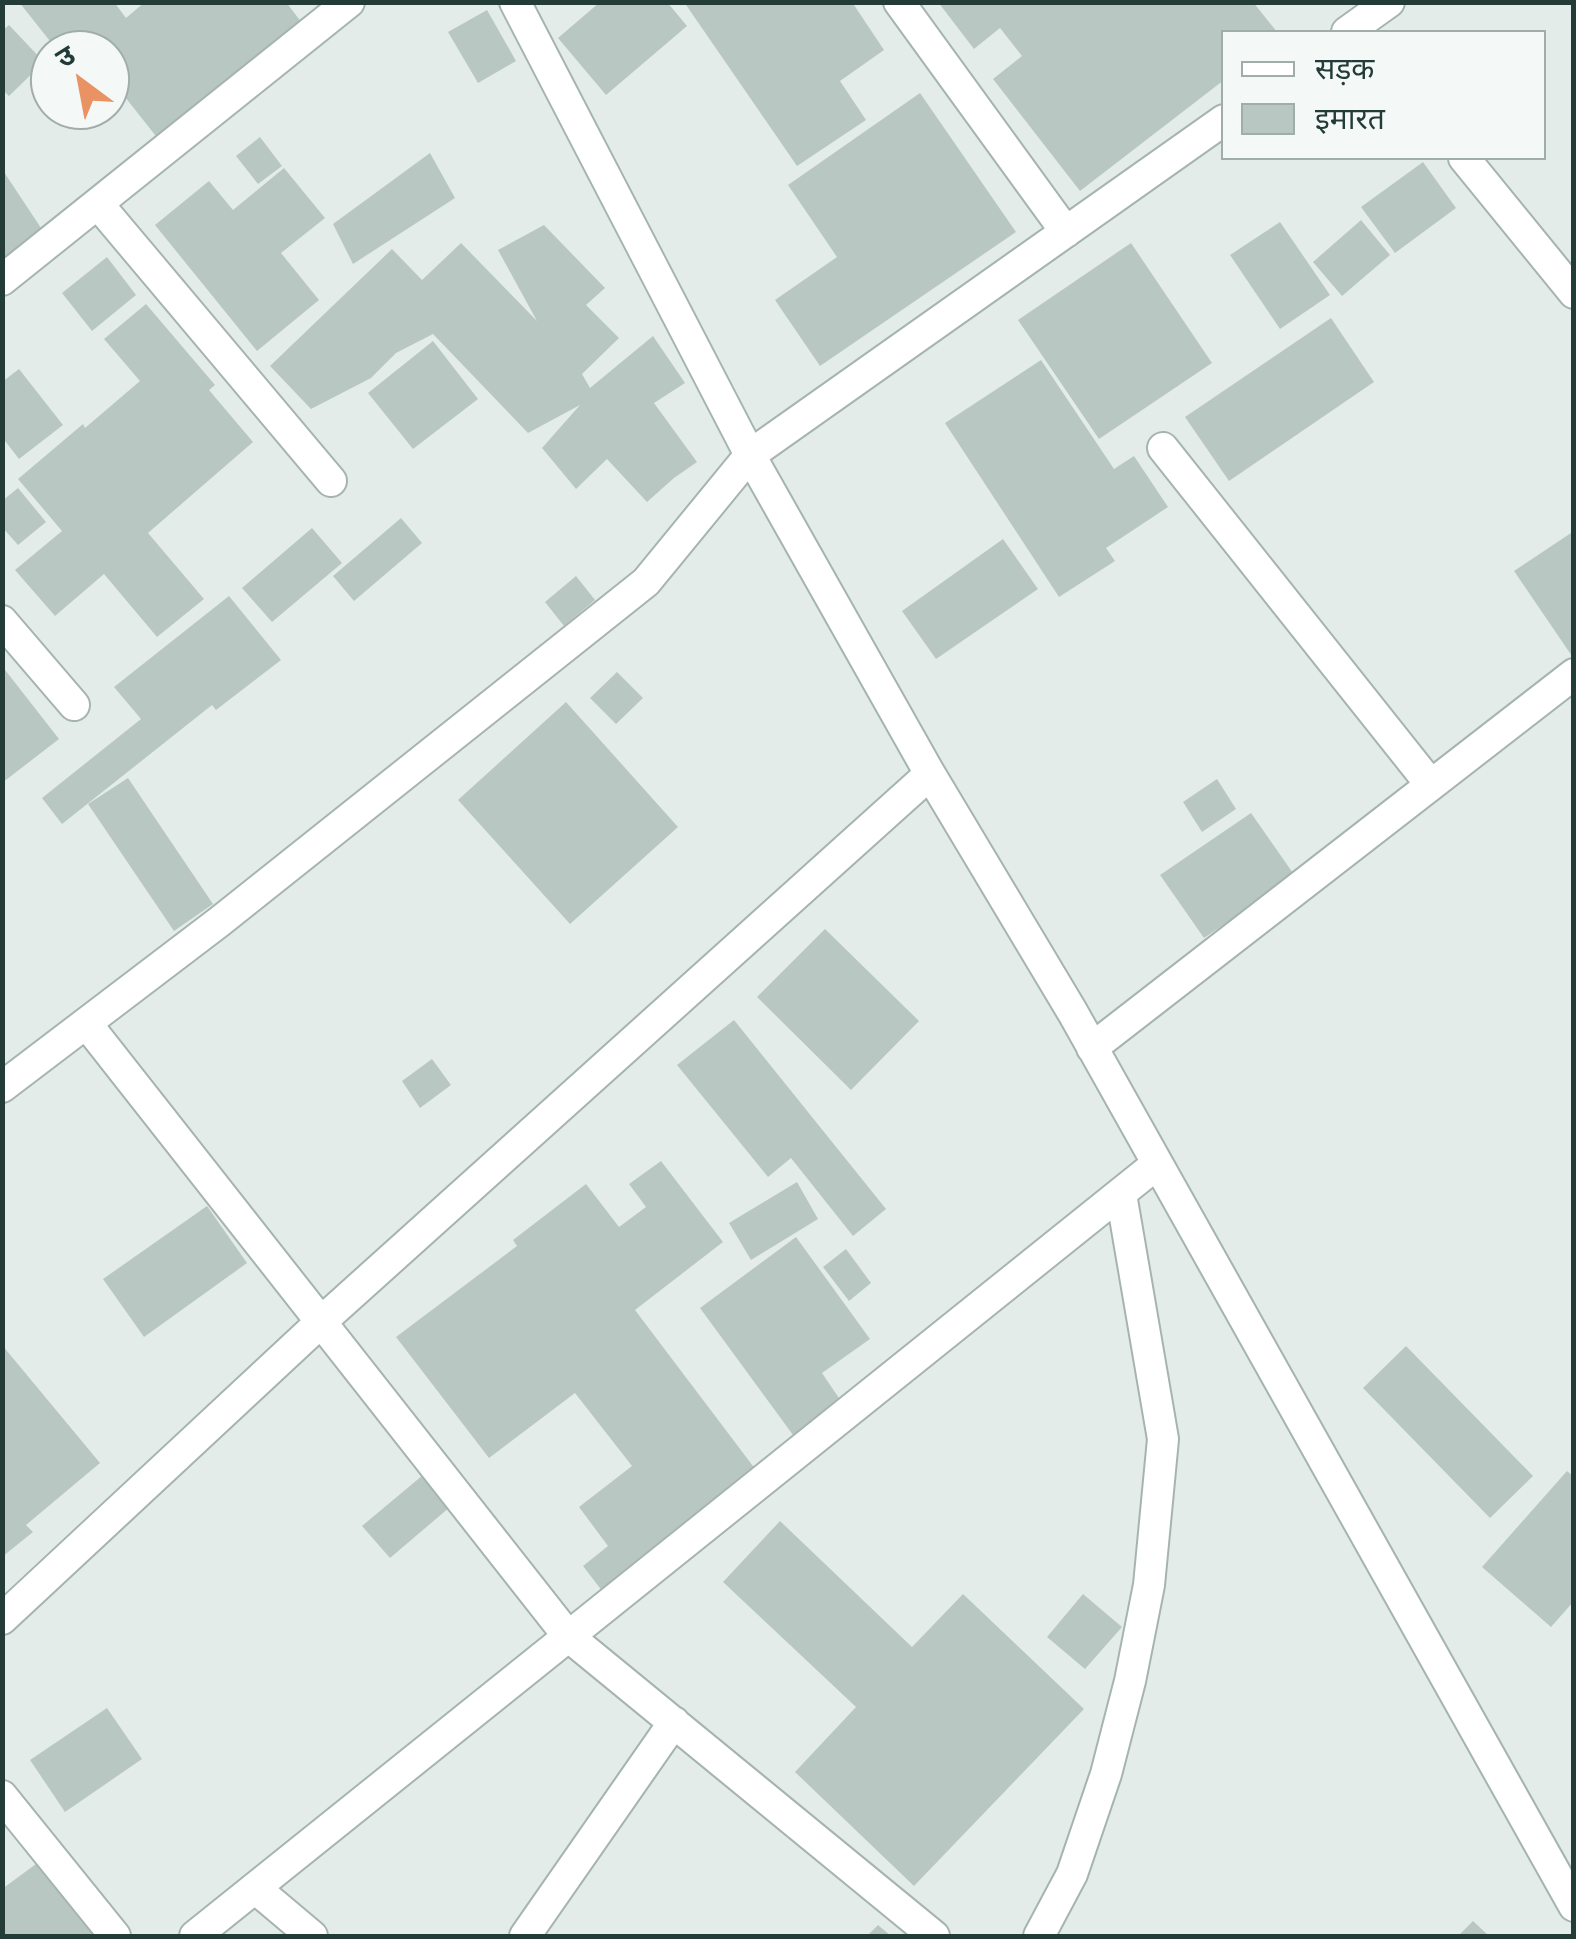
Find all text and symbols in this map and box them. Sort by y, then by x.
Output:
north arrow [30,30,130,130]
legend [1221,30,1546,160]
text: उ [48,36,82,77]
text: सड़क [1315,48,1374,88]
text: इमारत [1315,98,1385,138]

